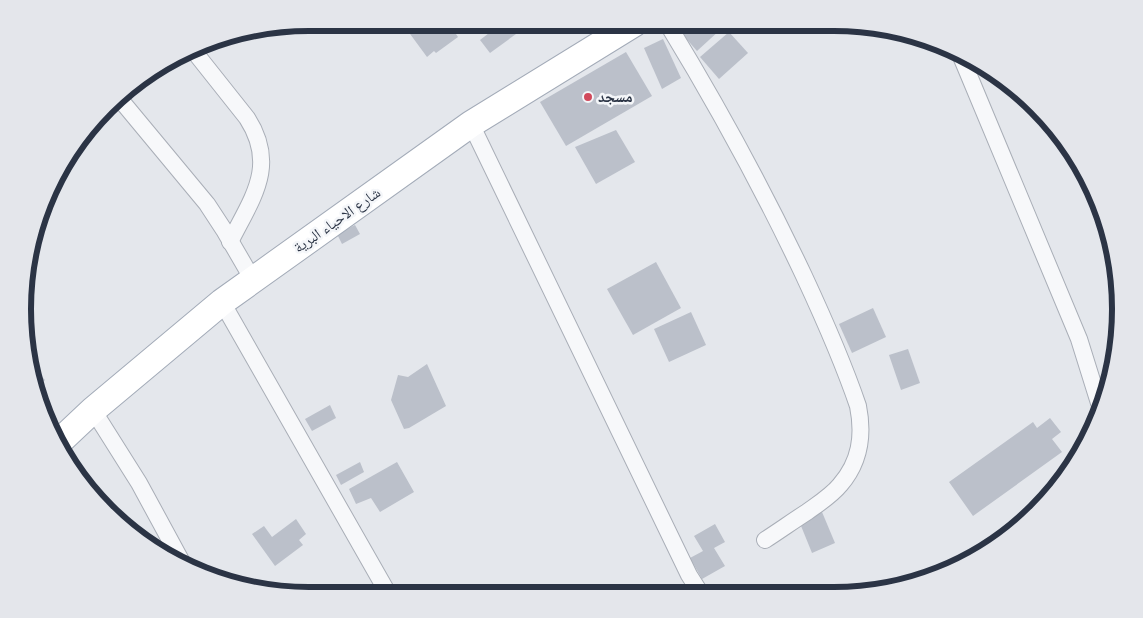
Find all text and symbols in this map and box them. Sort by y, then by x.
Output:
place label: مسجد [598,87,633,105]
marker: مسجد [582,91,594,103]
street label: شارع الاحياء البرية [290,183,385,257]

